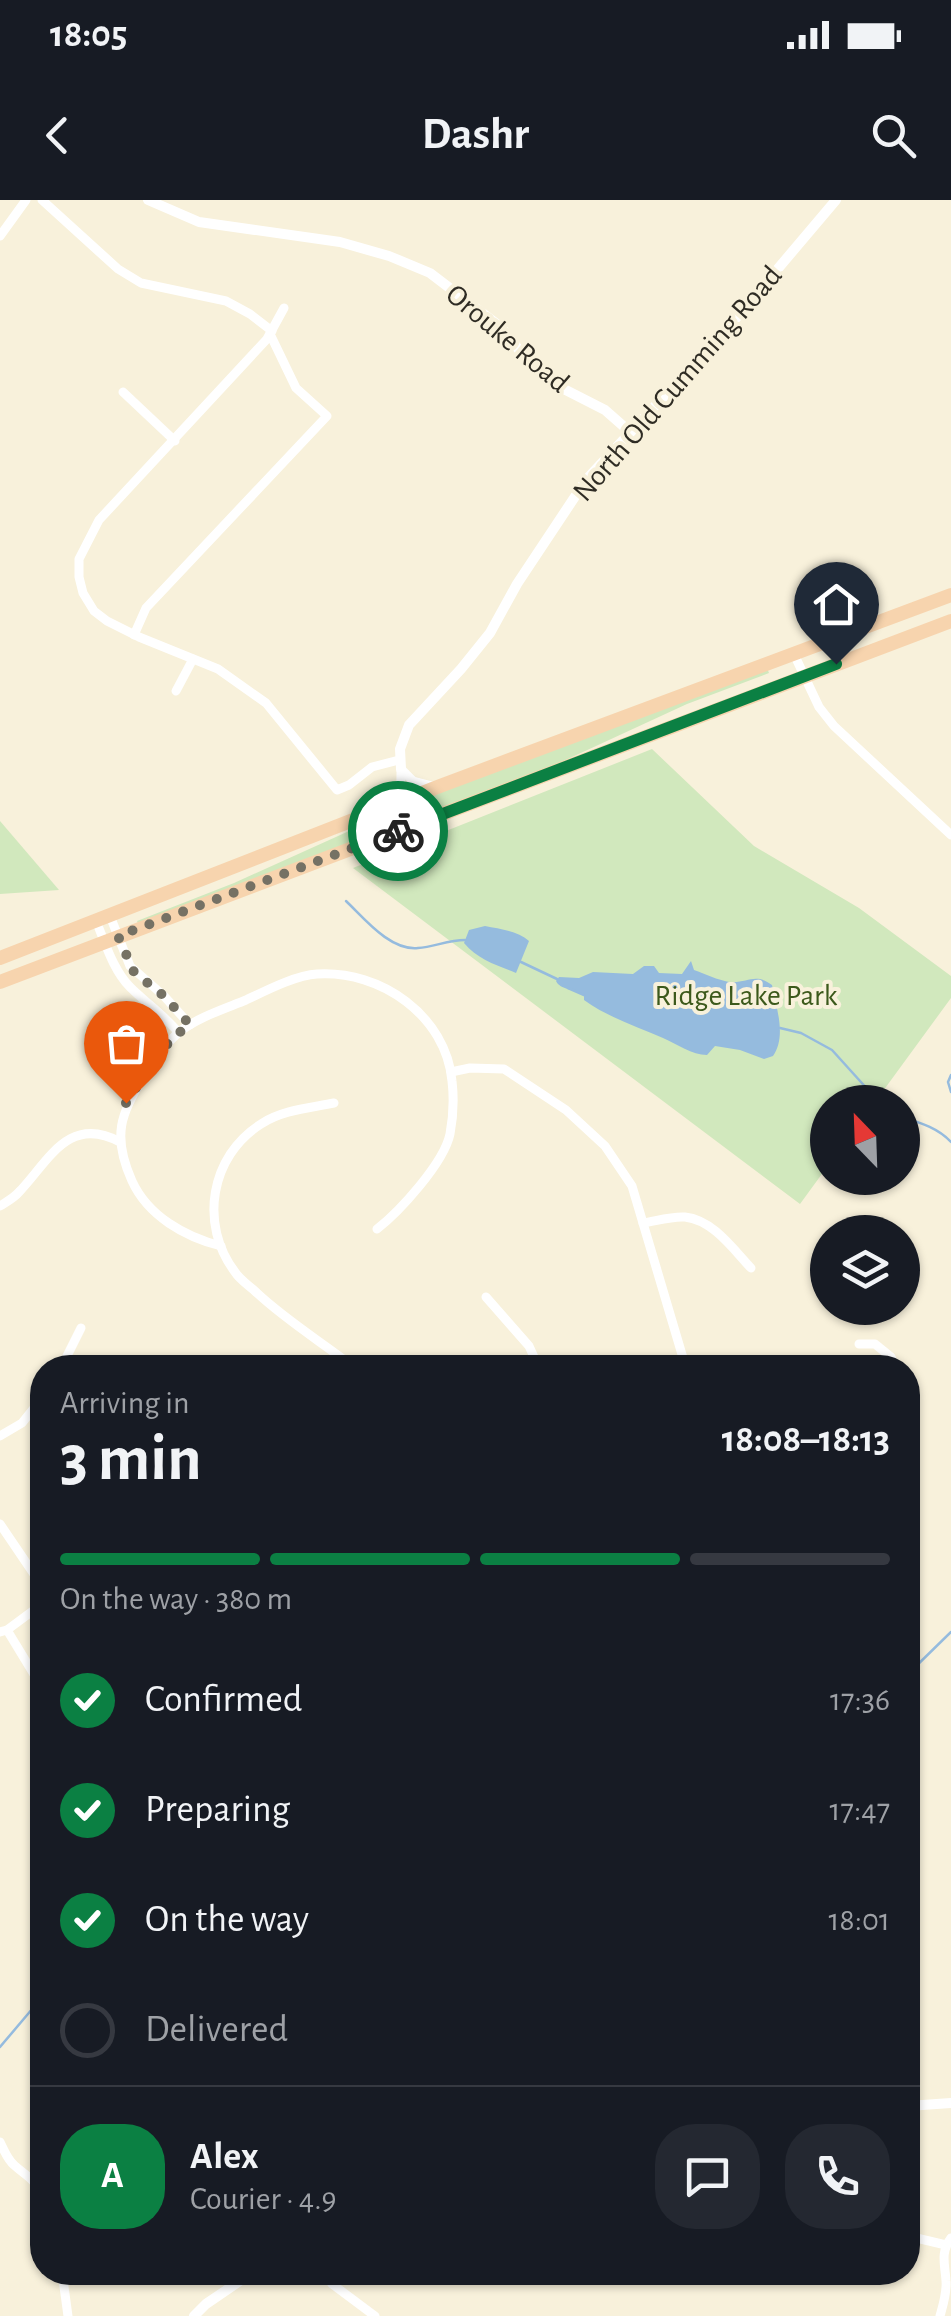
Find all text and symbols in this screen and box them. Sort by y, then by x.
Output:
text: 18:05 [50,16,127,54]
icon: back [30,108,85,163]
icon: search [866,108,921,163]
text: Dashr [422,112,529,157]
street label: North Old Cumming Road [568,260,788,507]
street label: Orouke Road [440,279,575,399]
pin [794,562,879,665]
icon: home [809,577,864,632]
courier [348,781,448,881]
icon: bike [371,804,426,859]
park label: Ridge Lake Park [655,981,838,1011]
pin [84,1001,169,1104]
icon: bag [99,1016,154,1071]
north arrow [810,1085,920,1195]
map controls [810,1085,920,1325]
button: layers [810,1215,920,1325]
text: Arriving in [60,1387,189,1419]
text: 18:08–18:13 [722,1421,890,1459]
text: 3 min [60,1427,202,1492]
text: On the way · 380 m [60,1583,292,1615]
icon: check [60,1673,115,1728]
text: Confirmed [145,1681,302,1719]
text: 17:36 [830,1684,890,1716]
icon: check [60,1783,115,1838]
text: Preparing [145,1791,290,1829]
text: 17:47 [830,1794,890,1826]
icon: check [60,1893,115,1948]
text: On the way [145,1901,309,1939]
text: 18:01 [829,1904,890,1936]
text: Delivered [145,2011,288,2049]
button: chat [655,2124,760,2229]
button: phone [785,2124,890,2229]
text: Alex [190,2138,259,2176]
text: A [101,2157,124,2195]
text: Courier · 4.9 [190,2183,337,2215]

